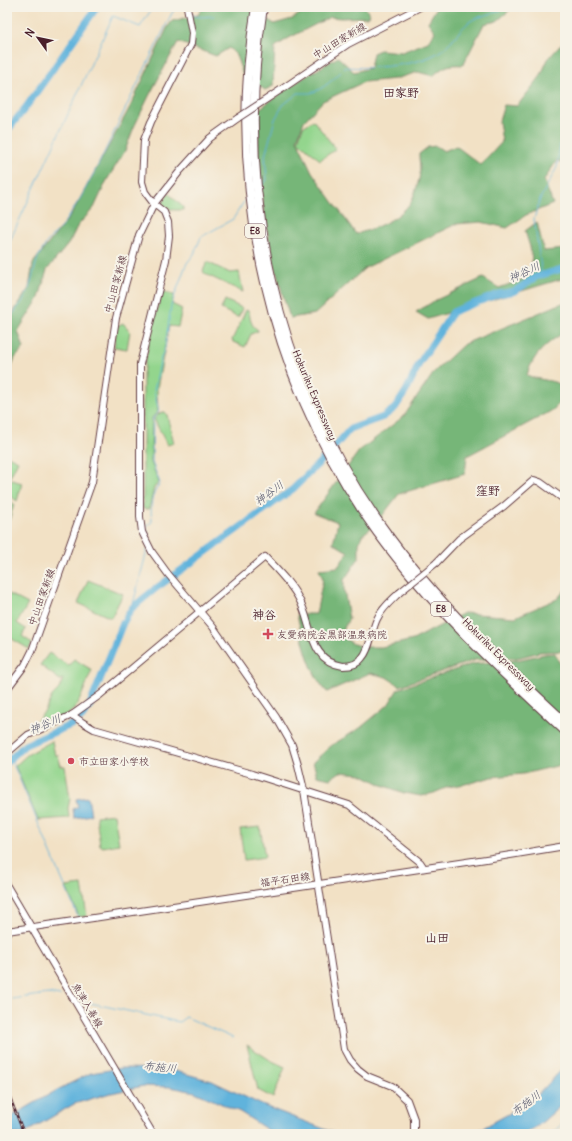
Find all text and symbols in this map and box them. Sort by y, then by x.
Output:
north arrow [18,18,58,58]
street label: 中山田家新線 [310,19,368,61]
text: N [22,26,38,40]
district label: 田家野 [383,85,419,100]
road number: E8 [245,224,265,238]
street label: 中山田家新線 [101,253,130,315]
water label: 神谷川 [506,259,542,285]
street label: Hokuriku Expressway [290,348,340,443]
water label: 神谷川 [252,477,286,509]
district label: 窪野 [476,483,500,498]
street label: 中山田家新線 [25,567,58,628]
road number: E8 [431,602,451,616]
district label: 神谷 [252,607,276,622]
street label: Hokuriku Expressway [460,615,538,693]
marker: 友愛病院会黒部温泉病院 [262,628,274,640]
place label: 友愛病院会黒部温泉病院 [277,628,387,641]
water label: 神谷川 [27,711,63,737]
place label: 市立田家小学校 [79,755,149,768]
marker: 市立田家小学校 [66,756,76,766]
street label: 福平石田線 [259,870,311,889]
district label: 山田 [425,930,449,945]
street label: 魚津入善線 [69,980,106,1030]
water label: 布施川 [143,1059,177,1075]
water label: 布施川 [509,1087,543,1119]

